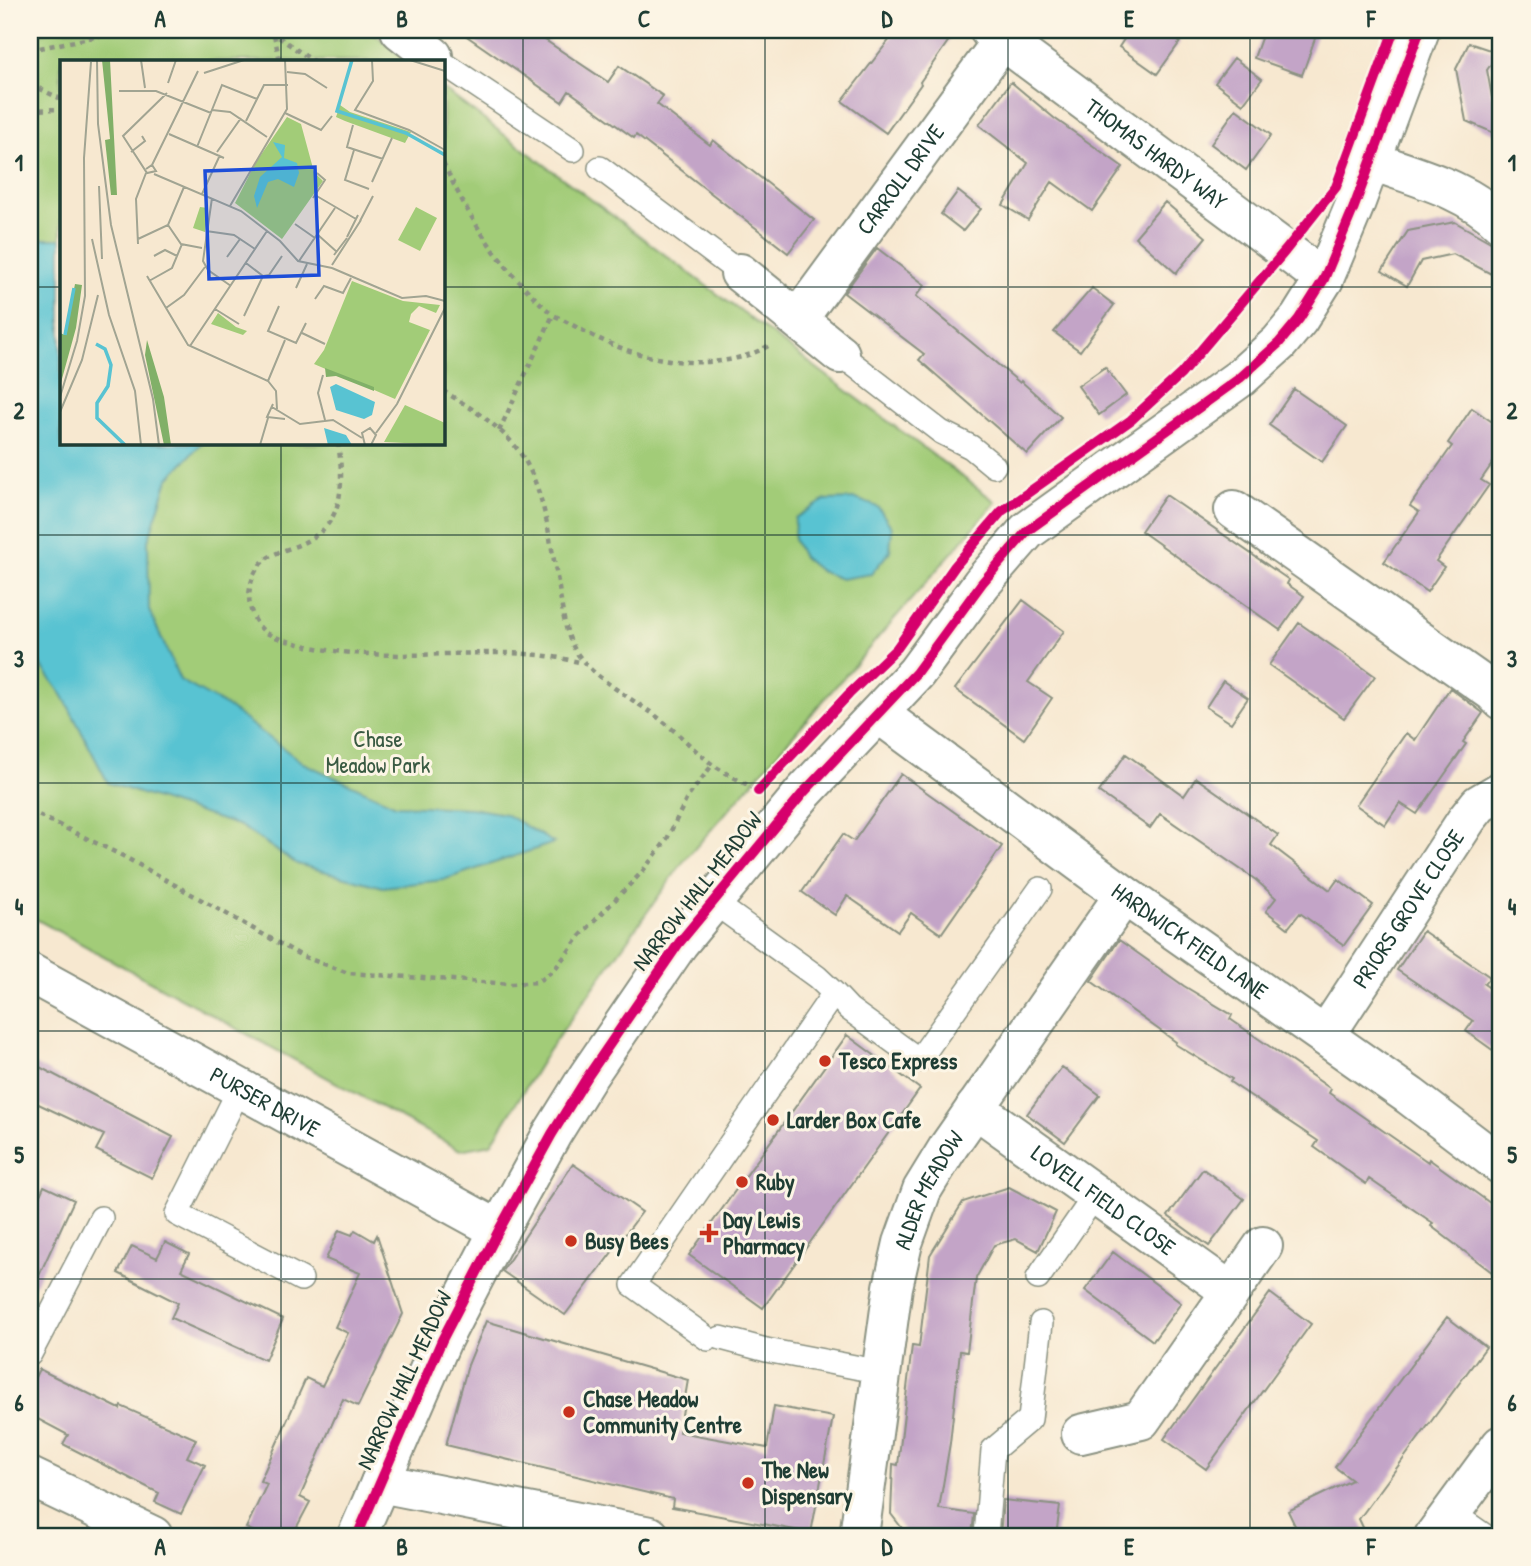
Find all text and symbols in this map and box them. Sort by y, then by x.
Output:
text: A [154,3,166,34]
text: B [396,3,408,34]
text: C [638,3,650,34]
text: D [882,3,894,34]
text: E [1124,3,1135,34]
text: F [1366,3,1377,34]
inset map [60,60,444,444]
street label: THOMAS HARDY WAY [1079,91,1234,217]
street label: CARROLL DRIVE [849,118,951,241]
text: 1 [15,147,23,178]
text: 1 [1508,147,1516,178]
text: 2 [14,395,25,426]
text: 2 [1507,395,1518,426]
text: 3 [14,643,24,674]
text: 3 [1507,643,1517,674]
park label: Chase Meadow Park [326,723,431,780]
street label: NARROW HALL MEADOW [625,805,769,977]
street label: PRIORS GROVE CLOSE [1345,823,1471,994]
street label: HARDWICK FIELD LANE [1106,875,1274,1006]
text: 4 [15,891,24,922]
text: 4 [1508,891,1517,922]
place label: Tesco Express [838,1045,957,1077]
marker: Tesco Express [817,1053,833,1069]
street label: PURSER DRIVE [205,1059,326,1144]
place label: Larder Box Cafe [787,1104,922,1135]
marker: Larder Box Cafe [765,1112,781,1128]
street label: ALDER MEADOW [886,1124,970,1252]
street label: LOVELL FIELD CLOSE [1025,1137,1182,1262]
text: 5 [14,1139,24,1170]
text: 5 [1507,1139,1517,1170]
place label: Ruby [756,1166,795,1198]
marker: Ruby [734,1174,750,1190]
place label: Day Lewis Pharmacy [723,1204,805,1262]
place label: Busy Bees [585,1225,669,1257]
marker: Day Lewis Pharmacy [701,1225,717,1241]
marker: Busy Bees [563,1233,579,1249]
street label: NARROW HALL MEADOW [349,1285,459,1474]
place label: Chase Meadow Community Centre [583,1383,743,1441]
text: 6 [14,1387,24,1418]
text: 6 [1507,1387,1517,1418]
marker: Chase Meadow Community Centre [561,1404,577,1420]
place label: The New Dispensary [761,1454,853,1512]
marker: The New Dispensary [740,1475,756,1491]
text: A [154,1531,166,1562]
text: B [396,1531,408,1562]
text: C [638,1531,650,1562]
text: D [882,1531,894,1562]
text: E [1124,1531,1135,1562]
text: F [1366,1531,1377,1562]

